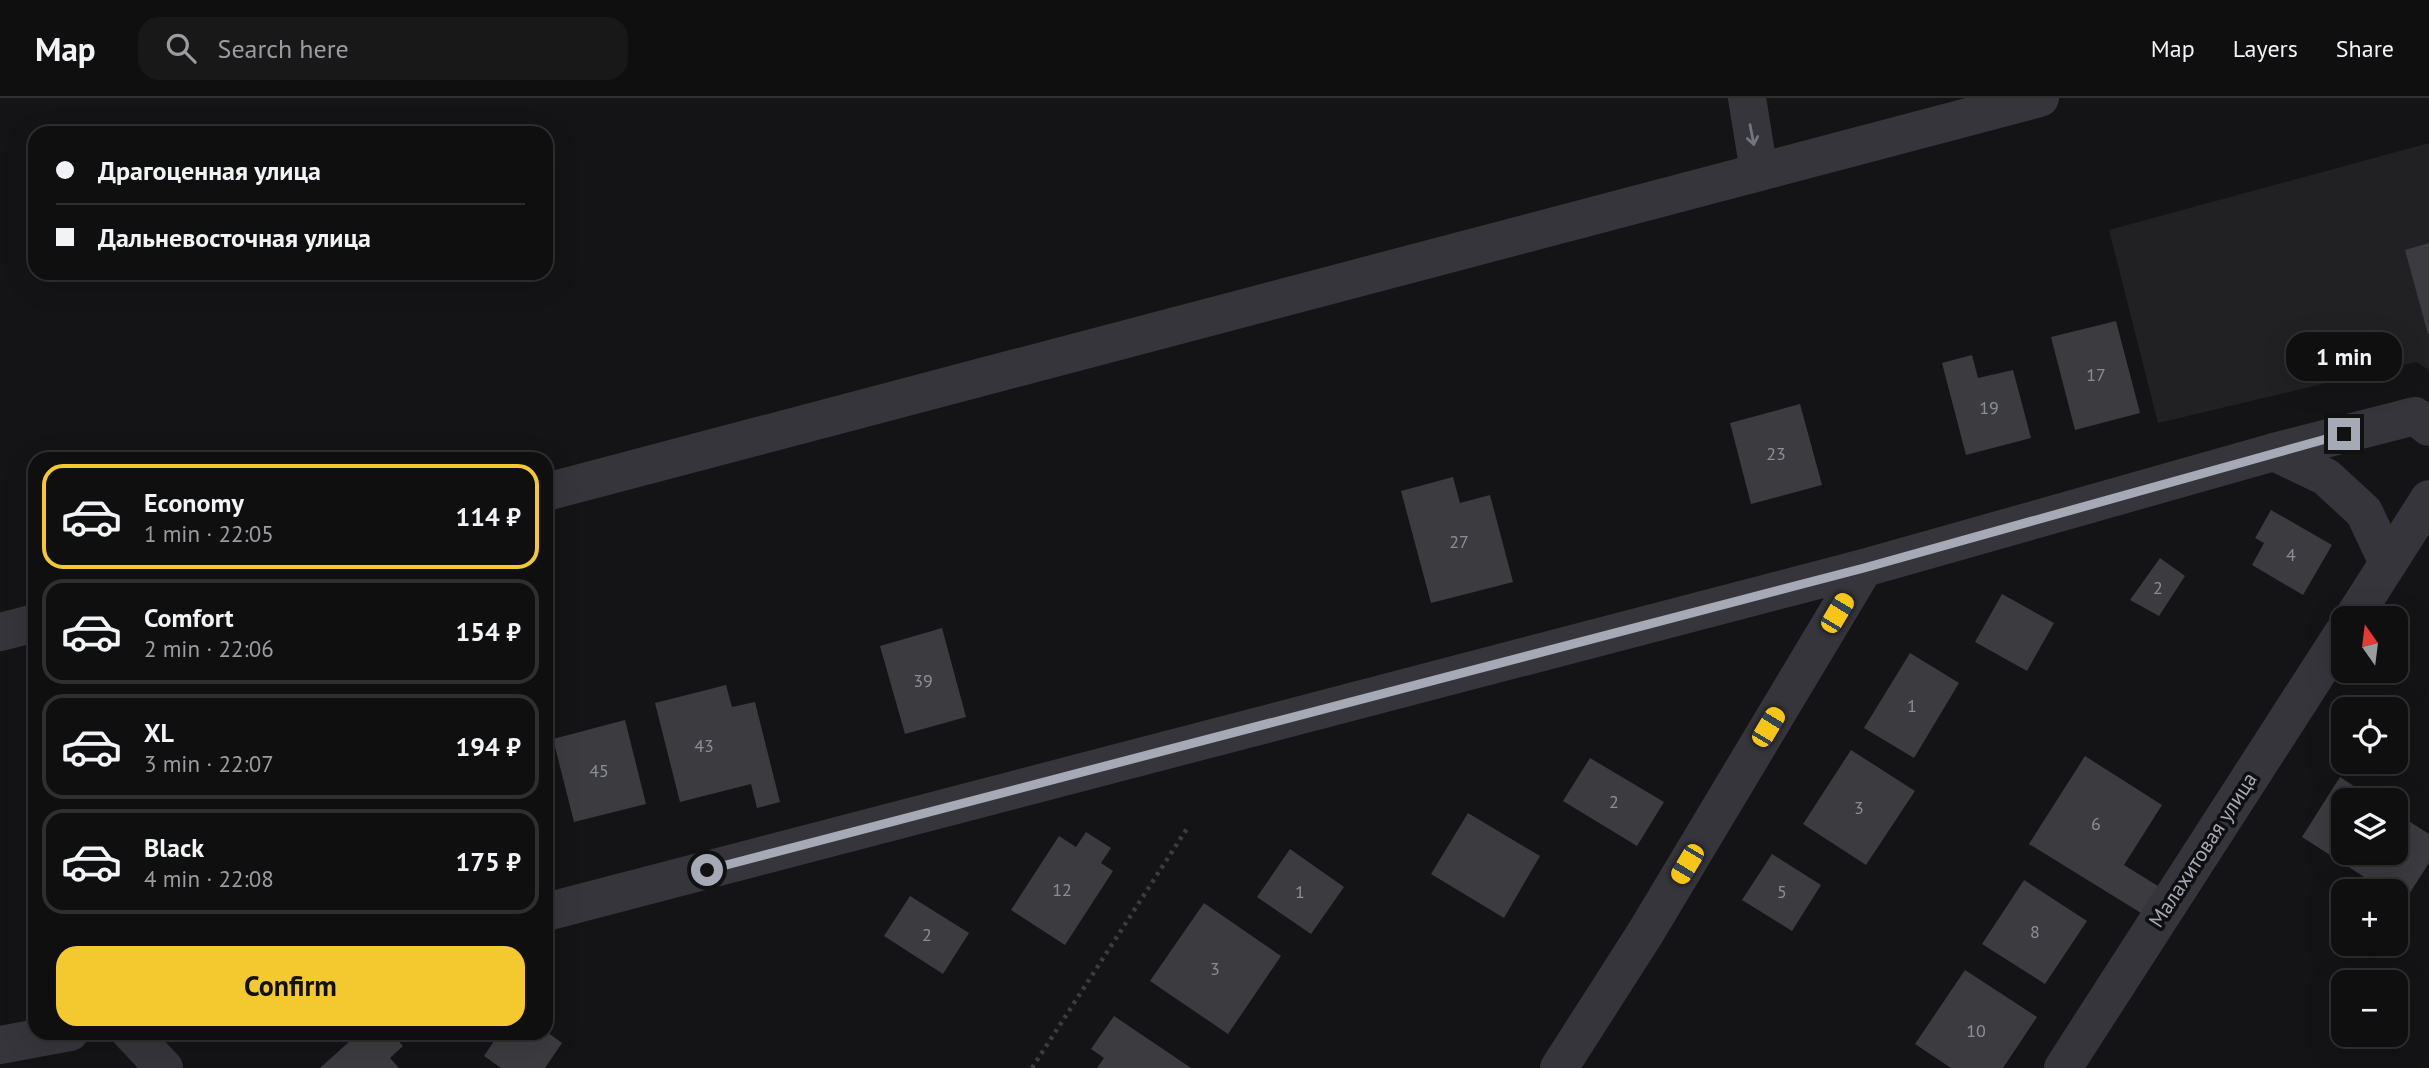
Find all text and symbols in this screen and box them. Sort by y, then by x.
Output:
search box [138,17,628,80]
text: Map [35,27,96,70]
icon: search [162,29,200,67]
text: Search here [218,32,349,65]
text: Map [2151,33,2195,64]
text: Layers [2233,33,2298,64]
text: Share [2336,33,2394,64]
one-way arrow [1746,123,1759,146]
text: Драгоценная улица [98,154,321,187]
text: Дальневосточная улица [98,221,371,254]
callout: 1 min [2286,332,2402,382]
text: 1 min [2316,342,2372,371]
house number: 17 [2086,363,2106,386]
house number: 19 [1979,396,1999,419]
route end [2328,418,2360,450]
house number: 23 [1766,442,1786,465]
icon: car [60,485,123,548]
text: Economy [144,486,244,519]
text: 114 ₽ [455,500,521,533]
text: 1 min · 22:05 [144,519,274,548]
house number: 27 [1449,530,1469,553]
house number: 4 [2286,543,2296,566]
house number: 2 [2153,576,2163,599]
car [1818,590,1857,636]
icon: car [60,600,123,663]
text: Comfort [144,601,234,634]
north arrow [2331,606,2408,682]
map controls [2331,606,2408,1047]
text: 154 ₽ [455,615,521,648]
text: 2 min · 22:06 [144,634,274,663]
house number: 39 [913,669,933,692]
house number: 1 [1907,694,1917,717]
button: locate [2331,697,2408,774]
car [1749,704,1788,750]
icon: car [60,715,123,778]
text: XL [144,716,174,749]
text: 194 ₽ [455,730,521,763]
house number: 43 [694,734,714,757]
text: 3 min · 22:07 [144,749,274,778]
house number: 45 [589,759,609,782]
street label: Малахитовая улица [2142,767,2263,932]
button: layers [2331,788,2408,865]
house number: 2 [1609,790,1619,813]
house number: 3 [1854,796,1864,819]
house number: 6 [2091,812,2101,835]
icon: car [60,830,123,893]
text: Black [144,831,204,864]
car [1668,841,1707,887]
text: 175 ₽ [455,845,521,878]
route start [691,854,723,886]
text: 4 min · 22:08 [144,864,274,893]
house number: 12 [1052,878,1072,901]
button: + [2331,879,2408,956]
house number: 1 [1295,880,1305,903]
house number: 5 [1777,880,1787,903]
house number: 8 [2030,920,2040,943]
house number: 2 [922,923,932,946]
button: Confirm [56,946,525,1026]
house number: 3 [1210,957,1220,980]
button: − [2331,970,2408,1047]
house number: 10 [1966,1019,1986,1042]

